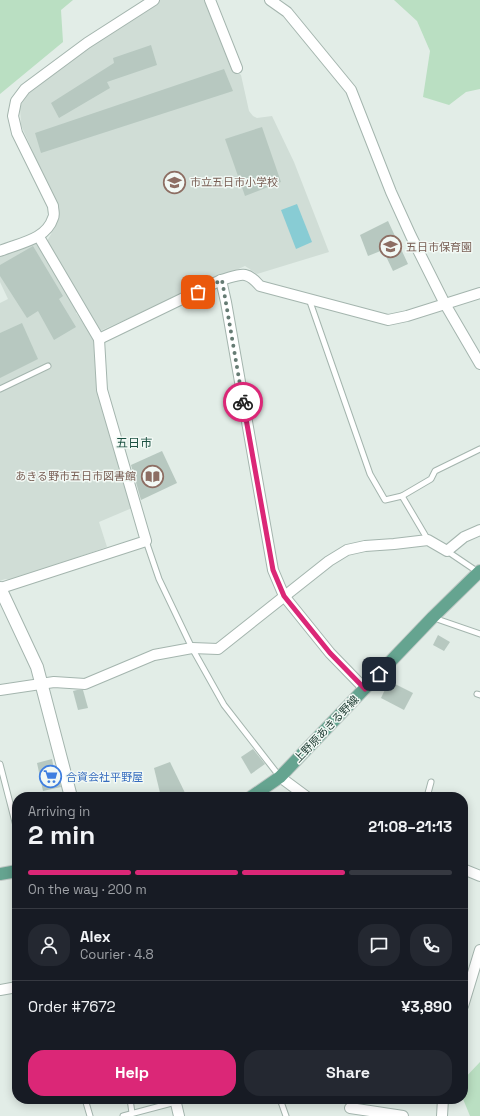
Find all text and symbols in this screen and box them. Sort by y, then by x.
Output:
school or university icon: 市立五日市小学校 [161,169,187,195]
place label: 市立五日市小学校 [190,175,278,189]
school or university icon: 五日市保育園 [377,234,403,260]
place label: 五日市保育園 [406,240,472,254]
pin [181,275,215,309]
icon: bag [187,281,209,303]
courier [223,382,263,422]
icon: bike [232,391,254,413]
district label: 五日市 [116,435,152,451]
library icon: あきる野市五日市図書館 [139,463,165,489]
place label: あきる野市五日市図書館 [15,469,136,483]
pin [362,657,396,691]
icon: home [368,663,390,685]
street label: 上野原あきる野線 [290,693,362,765]
supermarket icon: 合資会社平野屋 [37,764,63,790]
place label: 合資会社平野屋 [66,770,143,784]
text: Arriving in [28,803,90,820]
text: 21:08–21:13 [368,817,452,836]
text: 2 min [28,818,95,852]
text: On the way · 200 m [28,881,147,898]
button: person [28,924,70,966]
button: chat [358,924,400,966]
button: phone [410,924,452,966]
text: Alex [80,927,111,946]
text: Courier · 4.8 [80,946,154,963]
text: Order #7672 [28,997,116,1016]
text: ¥3,890 [401,997,452,1016]
button: Help [28,1050,236,1096]
button: Share [244,1050,452,1096]

